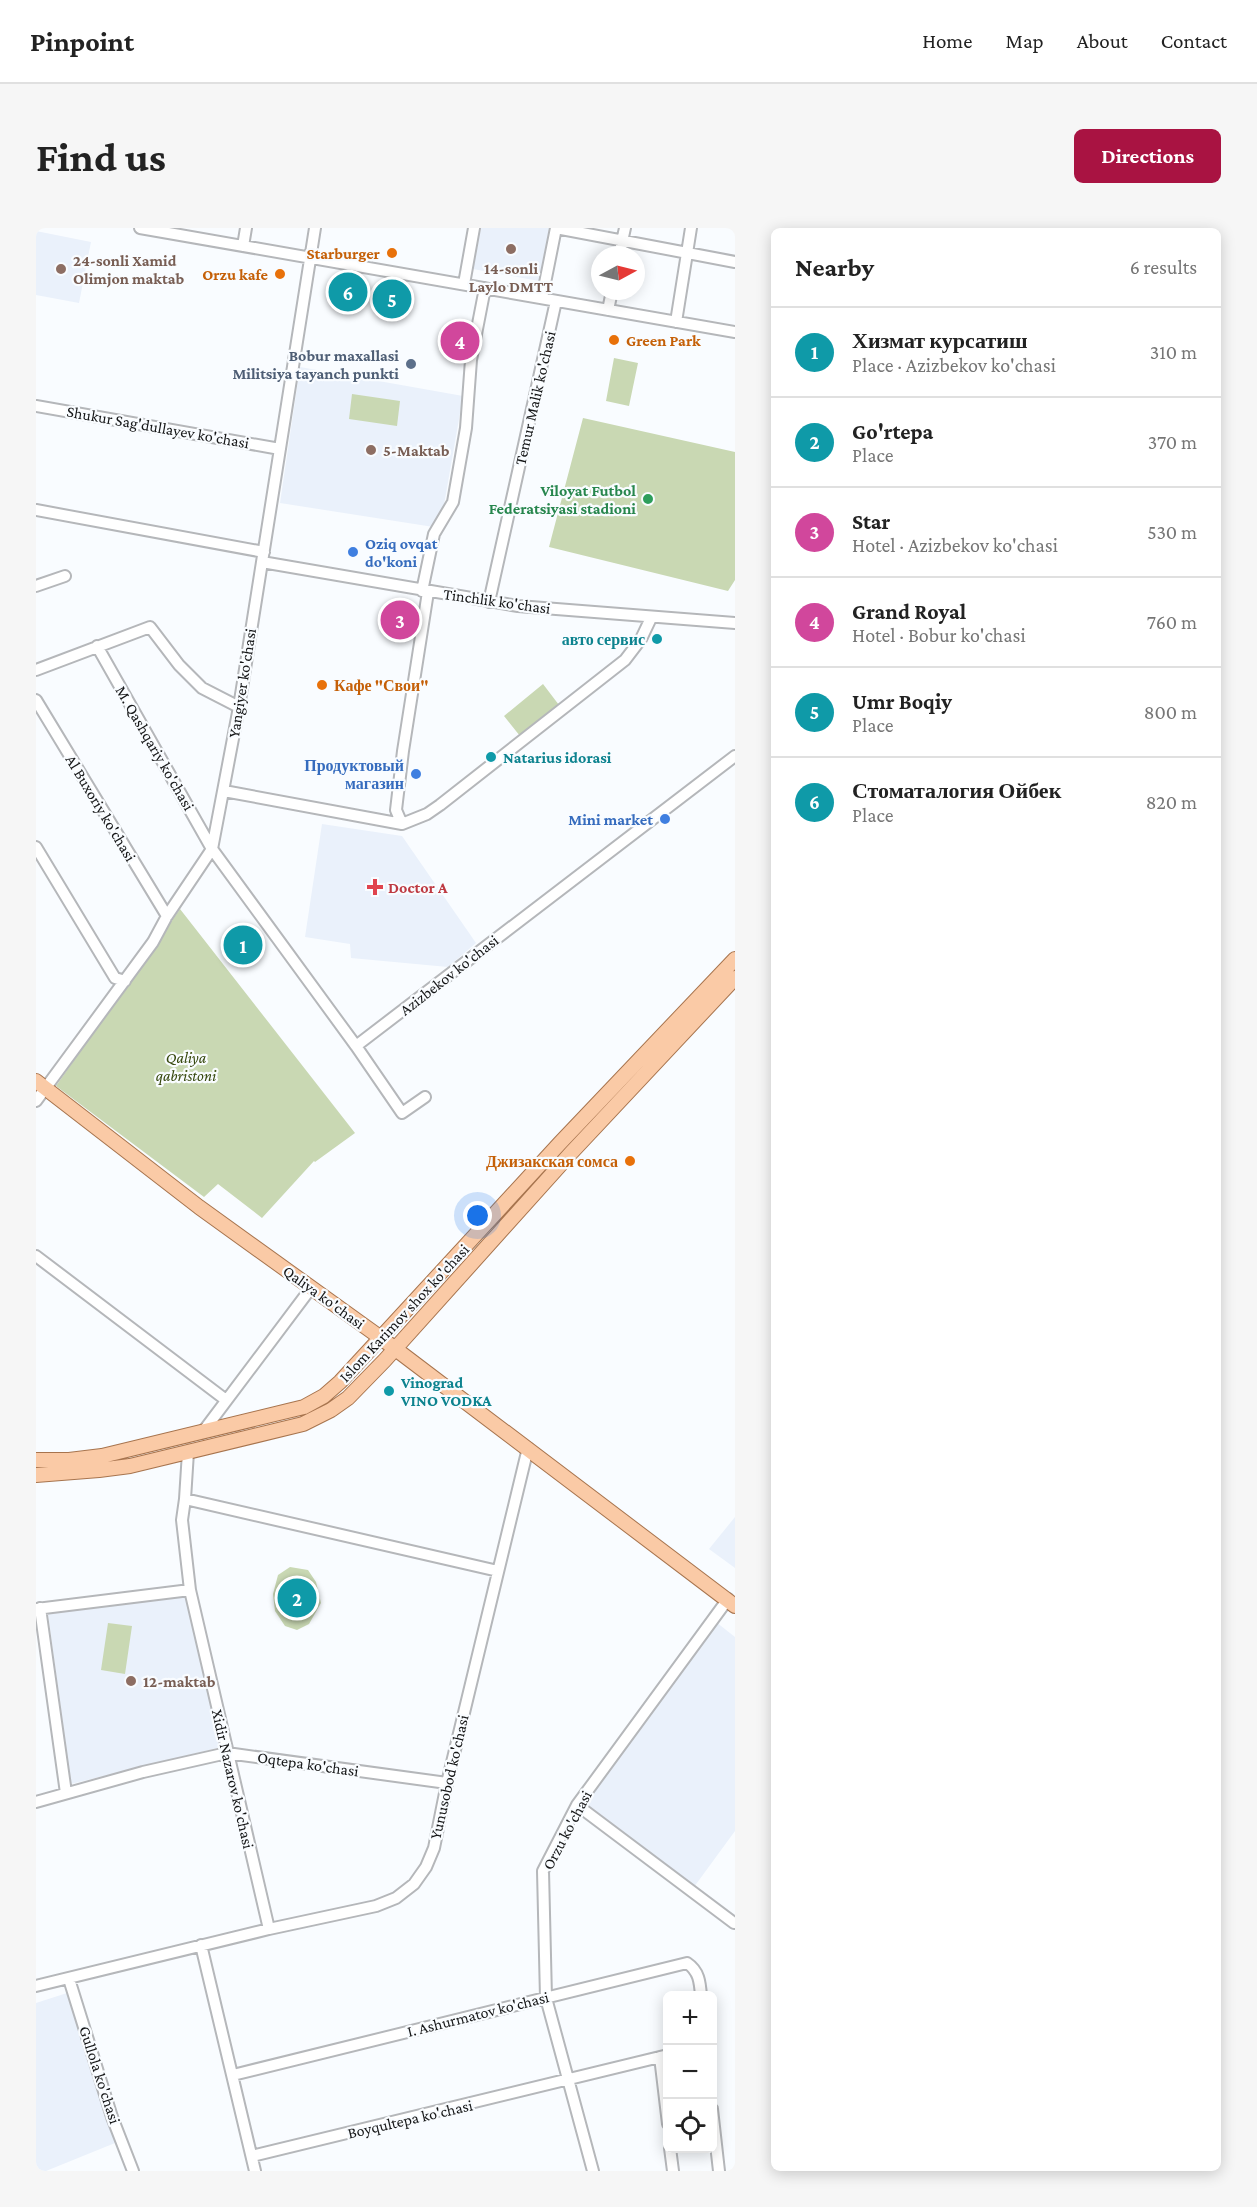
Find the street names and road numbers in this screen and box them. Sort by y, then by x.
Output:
street label: Temur Malik ko'chasi [511,329,559,467]
street label: Shukur Sag'dullayev ko'chasi [65,403,251,452]
street label: Tinchlik ko'chasi [442,585,552,617]
street label: Yangiyer ko'chasi [225,627,260,739]
street label: M. Qashqariy ko'chasi [112,683,198,814]
street label: Al Buxoriy ko'chasi [62,752,139,865]
street label: Azizbekov ko'chasi [396,931,502,1019]
street label: Islom Karimov shox ko'chasi [336,1241,472,1385]
street label: Qaliya ko'chasi [279,1262,368,1333]
street label: Xidir Nazarov ko'chasi [209,1708,257,1850]
street label: Yunusobod ko'chasi [426,1713,472,1841]
street label: Oqtepa ko'chasi [256,1748,360,1781]
street label: Orzu ko'chasi [539,1788,595,1872]
street label: I. Ashurmatov ko'chasi [405,1988,551,2040]
street label: Gullola ko'chasi [76,2024,124,2126]
street label: Boyqultepa ko'chasi [346,2096,474,2143]

